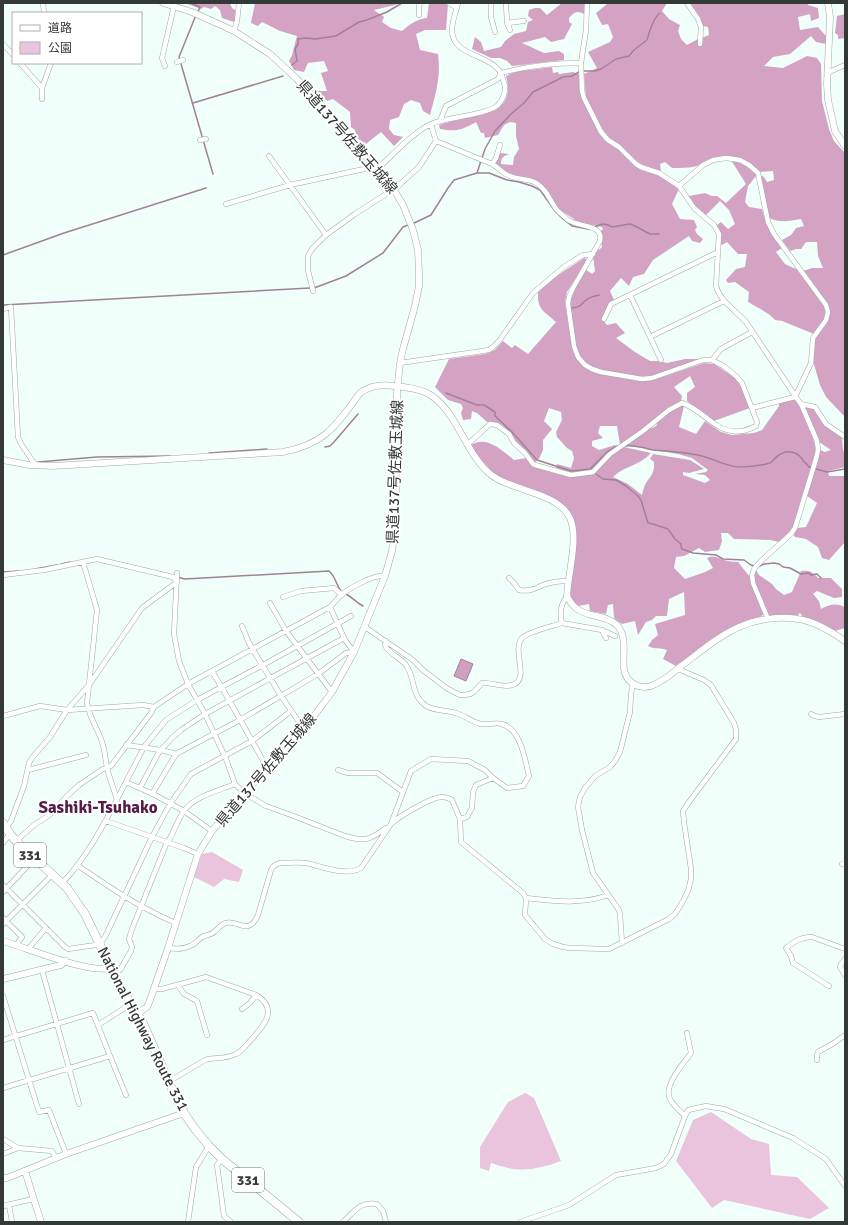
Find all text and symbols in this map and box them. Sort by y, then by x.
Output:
legend [12,12,142,64]
text: 道路 [48,21,72,36]
text: 公園 [48,41,72,56]
street label: 県道137号佐敷玉城線 [293,77,401,197]
street label: 県道137号佐敷玉城線 [383,400,407,544]
street label: 県道137号佐敷玉城線 [212,710,320,830]
district label: Sashiki-Tsuhako [38,797,158,818]
road number: 331 [14,843,46,867]
street label: National Highway Route 331 [94,944,192,1114]
road number: 331 [232,1168,264,1192]

